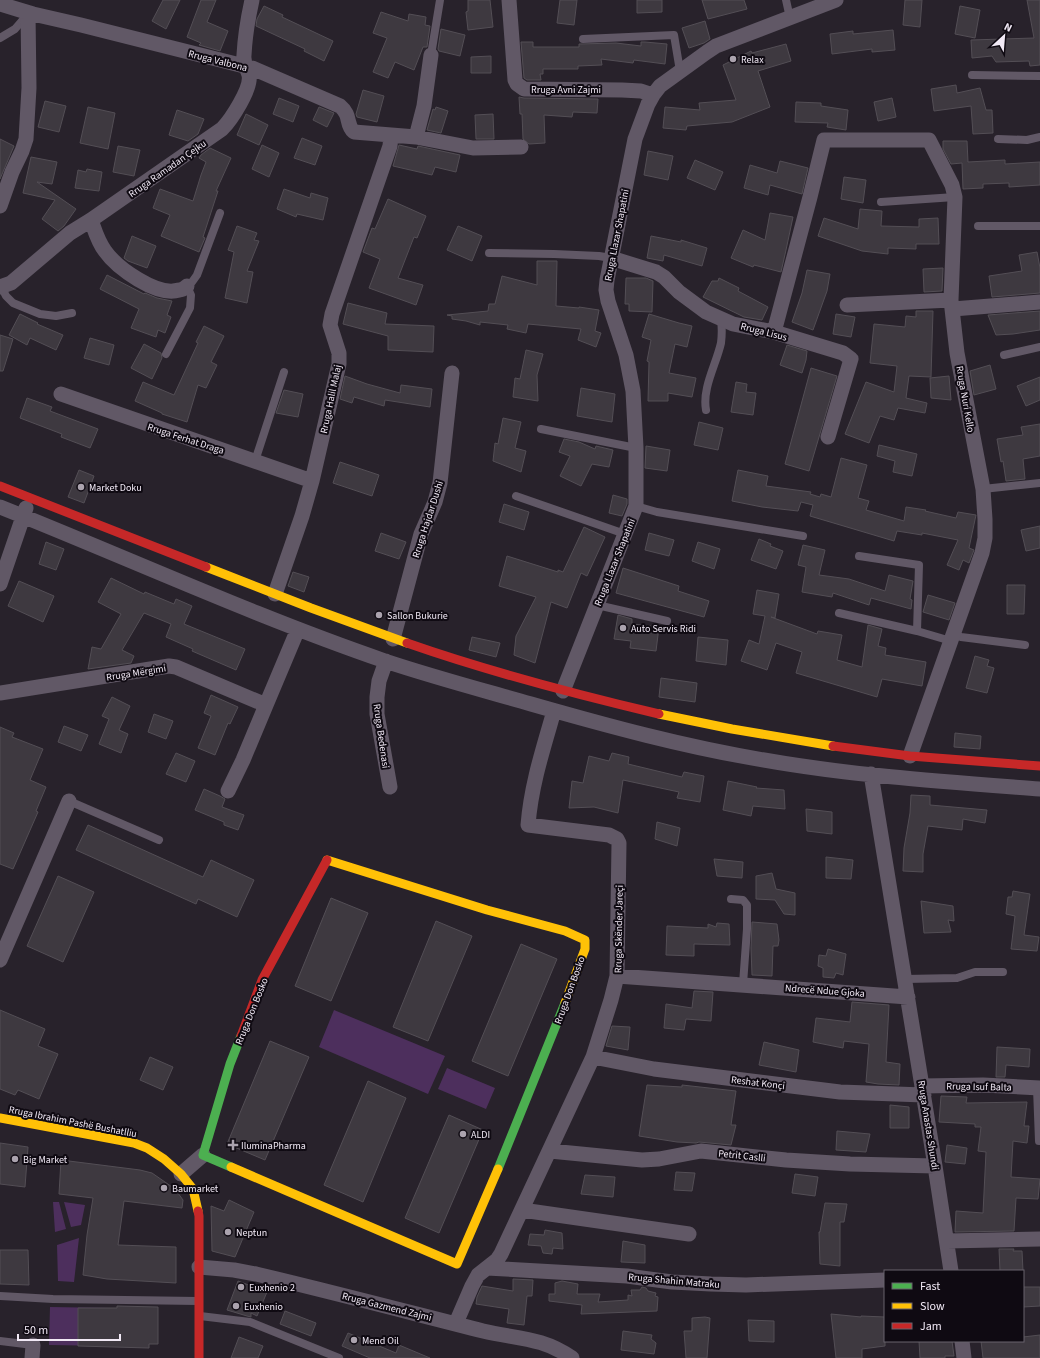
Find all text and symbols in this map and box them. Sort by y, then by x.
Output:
north arrow [984,16,1024,56]
text: N [1002,19,1015,36]
street label: Rruga Valbona [187,47,249,75]
place label: Relax [741,53,764,67]
marker: Relax [728,54,738,64]
street label: Rruga Avni Zajmi [531,83,601,97]
street label: Rruga Ramadan Çejku [126,137,209,201]
street label: Rruga Llazar Shapatini [601,188,633,282]
street label: Rruga Lisus [739,319,789,345]
street label: Rruga Halil Malaj [317,364,345,435]
street label: Rruga Nuri Kello [952,365,978,434]
street label: Rruga Ferhat Draga [146,420,226,458]
street label: Rruga Hajdar Dushi [409,479,447,560]
place label: Market Doku [89,481,142,495]
marker: Market Doku [76,482,86,492]
street label: Rruga Llazar Shapatini [591,516,639,608]
place label: Sallon Bukurie [387,609,448,623]
marker: Sallon Bukurie [374,610,384,620]
place label: Auto Servis Ridi [631,622,696,636]
marker: Auto Servis Ridi [618,623,628,633]
street label: Rruga Mërgimi [105,661,167,685]
street label: Rruga Bedenasi [370,703,392,769]
street label: Rruga Skënder Jareçi [611,885,627,973]
street label: Rruga Don Bosko [551,954,589,1026]
street label: Rruga Don Bosko [232,976,272,1047]
street label: Ndrecë Ndue Gjoka [785,981,865,1001]
street label: Reshat Konçi [730,1073,786,1093]
street label: Rruga Anastas Shundi [914,1079,942,1171]
street label: Rruga Isuf Balta [946,1079,1012,1095]
street label: Rruga Ibrahim Pashë Bushatlliu [8,1103,138,1141]
place label: ALDI [471,1128,490,1142]
marker: ALDI [458,1129,468,1139]
place label: IluminaPharma [241,1139,306,1153]
marker: IluminaPharma [228,1140,238,1150]
street label: Petrit Caslli [718,1147,766,1165]
place label: Big Market [23,1153,68,1167]
marker: Big Market [10,1154,20,1164]
place label: Baumarket [172,1182,219,1196]
marker: Baumarket [159,1183,169,1193]
place label: Neptun [236,1226,267,1240]
marker: Neptun [223,1227,233,1237]
street label: Rruga Shahin Matraku [628,1270,720,1292]
legend [884,1270,1024,1342]
text: Fast [920,1278,940,1295]
place label: Euxhenio 2 [249,1281,295,1295]
marker: Euxhenio 2 [236,1282,246,1292]
street label: Rruga Gazmend Zajmi [341,1289,433,1325]
text: Slow [920,1298,945,1315]
place label: Euxhenio [244,1300,283,1314]
marker: Euxhenio [231,1301,241,1311]
scale bar [18,1316,120,1342]
text: Jam [920,1318,942,1335]
text: 50 m [24,1322,48,1339]
place label: Mend Oil [362,1334,399,1348]
marker: Mend Oil [349,1335,359,1345]

